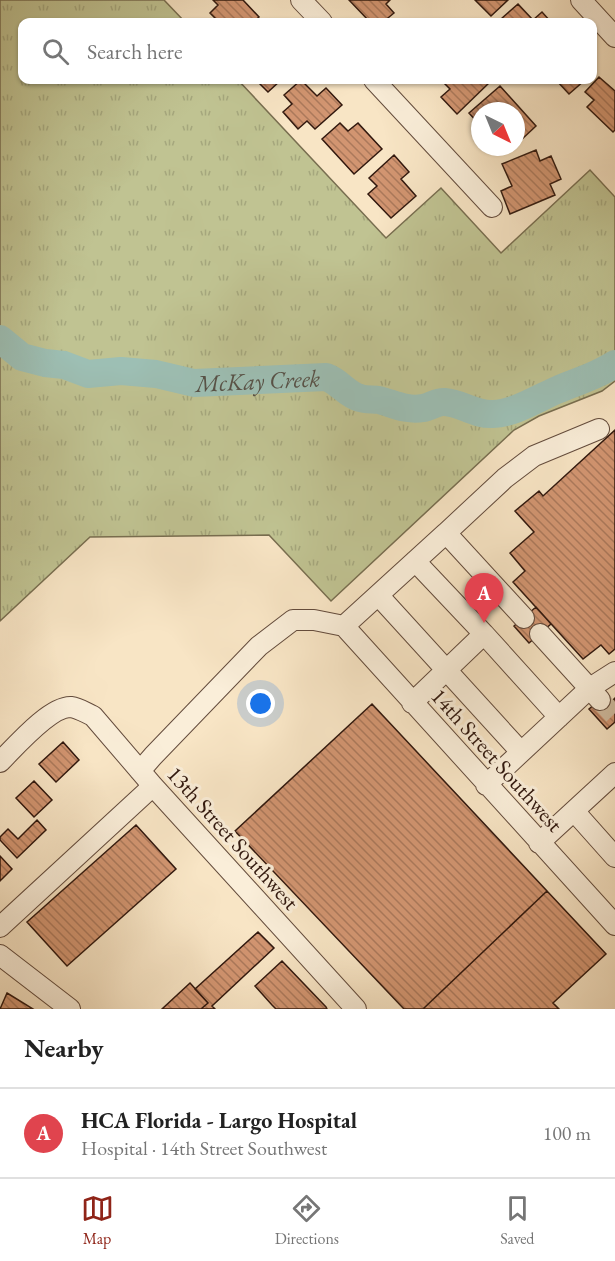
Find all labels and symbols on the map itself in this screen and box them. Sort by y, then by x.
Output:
north arrow [471,102,525,156]
water label: McKay Creek [193,362,321,399]
pin: A [464,574,504,623]
street label: 14th Street Southwest [425,682,569,838]
your location [246,689,275,718]
street label: 13th Street Southwest [161,760,305,916]

